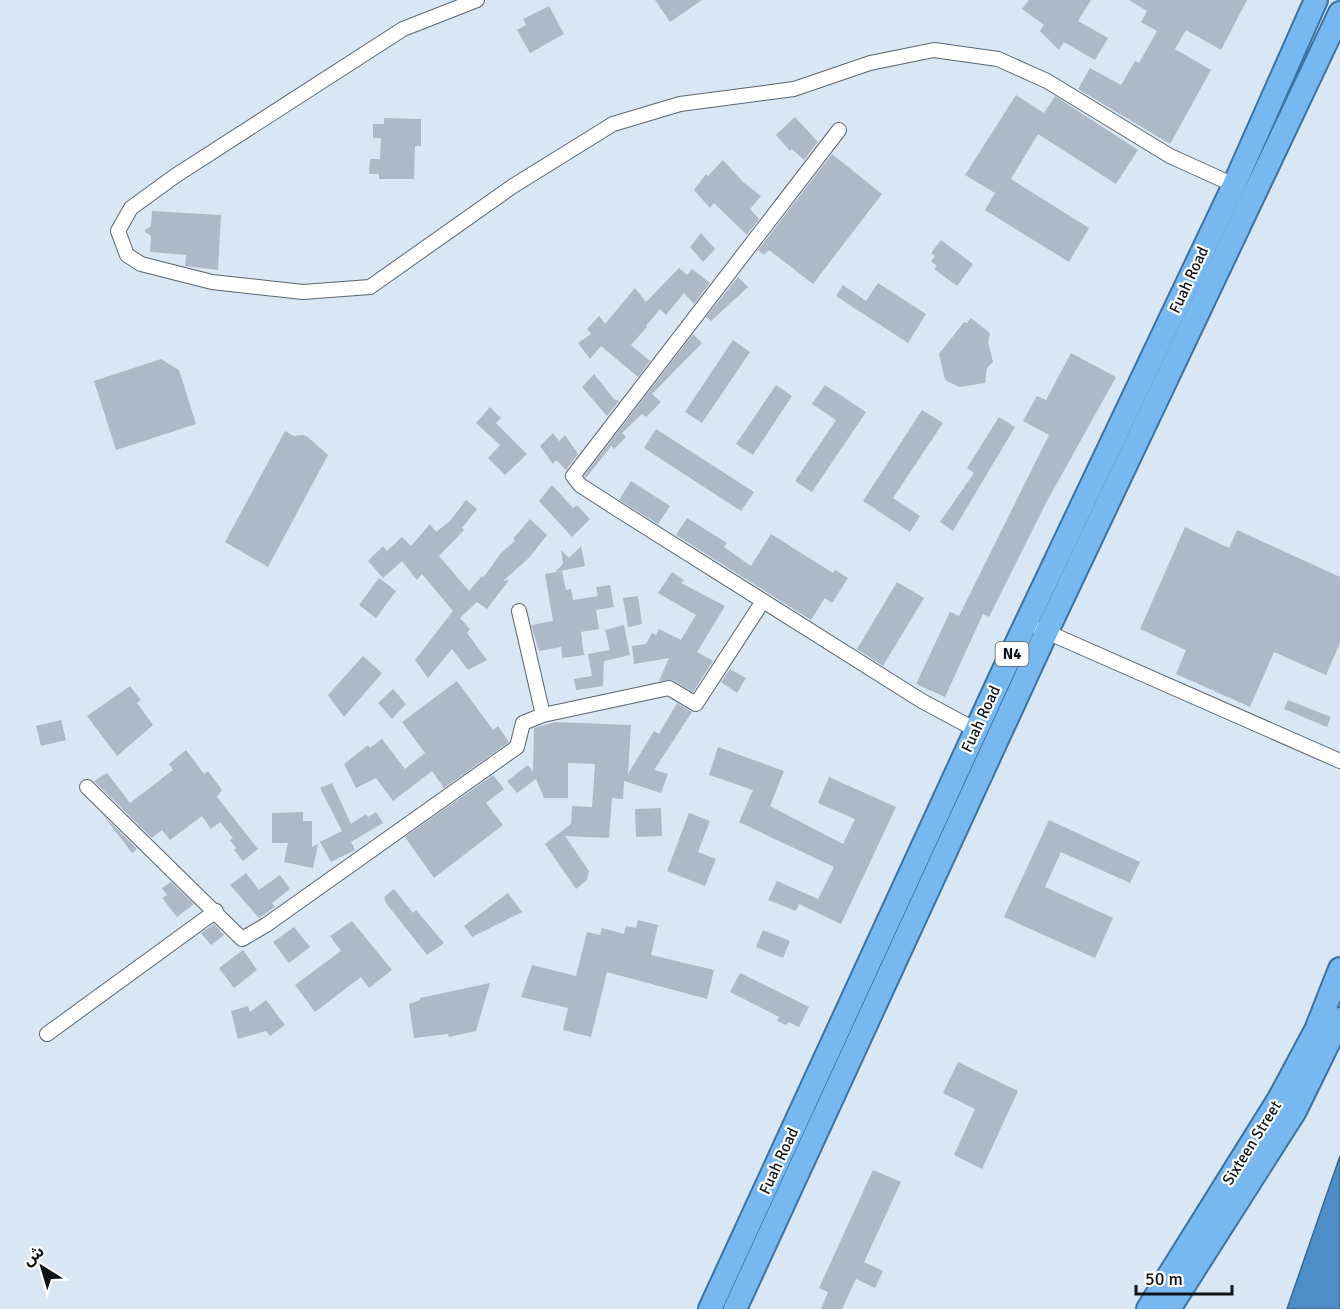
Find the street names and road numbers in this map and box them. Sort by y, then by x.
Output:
street label: Fuah Road [1165,243,1213,317]
road number: N4 [996,642,1028,666]
street label: Fuah Road [957,682,1005,756]
street label: Sixteen Street [1218,1097,1286,1189]
street label: Fuah Road [755,1124,803,1198]

